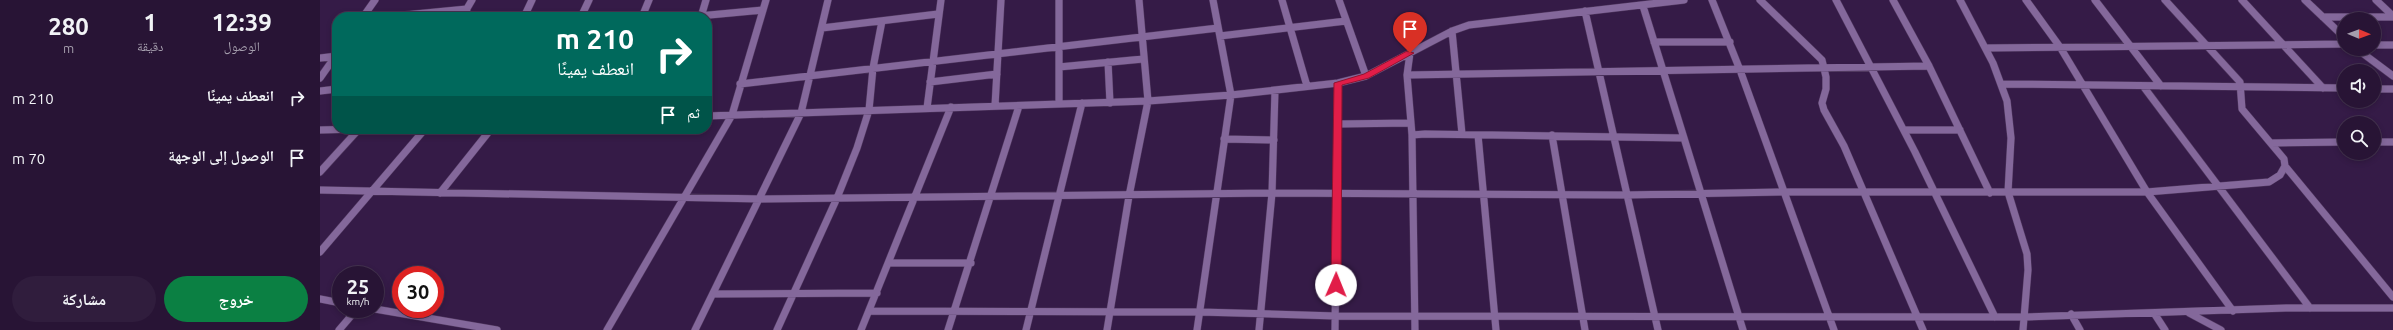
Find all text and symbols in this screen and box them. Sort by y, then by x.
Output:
text: 1 [144,9,157,36]
text: 12:39 [212,9,272,36]
pin [1393,12,1427,53]
north arrow [2337,12,2381,56]
map controls [2337,12,2381,160]
text: 280 [48,13,89,40]
icon: arrive [1399,18,1421,40]
text: 210 m [556,23,634,54]
icon: right [648,28,700,80]
text: دقيقة [137,39,164,53]
text: الوصول [224,39,260,53]
text: m [63,41,74,55]
text: انعطف يمينًا [557,58,634,78]
button: sound [2337,64,2381,108]
text: انعطف يمينًا [207,87,274,104]
icon: right [286,87,308,109]
text: 210 m [12,90,54,107]
icon: arrive [657,104,679,126]
text: ثم [687,104,700,121]
button: search [2337,116,2381,160]
text: الوصول إلى الوجهة [168,147,274,164]
icon: arrive [286,147,308,169]
text: 70 m [12,150,45,167]
position arrow [1315,264,1357,306]
speed limit sign: 30 [392,266,444,318]
text: 25 [347,275,369,298]
button: مشاركة [12,276,156,322]
button: خروج [164,276,308,322]
text: km/h [346,296,370,307]

